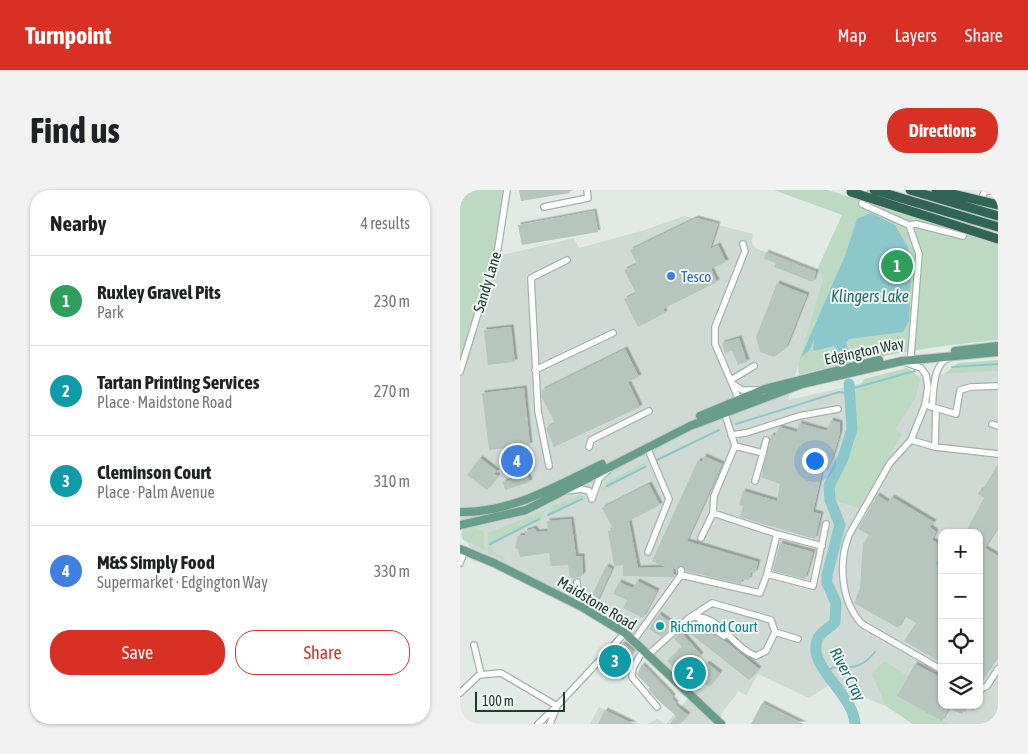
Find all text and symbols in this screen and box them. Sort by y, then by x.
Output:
text: Turnpoint [25,22,111,49]
text: Map [837,25,866,46]
text: Layers [894,25,937,46]
text: Share [965,25,1003,46]
button: Directions [887,108,998,153]
text: Find us [30,110,120,150]
text: Nearby [50,211,106,235]
text: 4 results [360,214,410,232]
pin: 1 [881,247,913,285]
street label: Sandy Lane [470,249,504,314]
place label: Tesco [681,268,711,285]
marker: Tesco [665,270,677,282]
text: Ruxley Gravel Pits [97,281,221,303]
water label: Klingers Lake [831,287,909,306]
text: 1 [62,292,70,310]
text: 230 m [374,292,410,310]
text: Park [97,303,124,321]
street label: Edgington Way [822,334,906,368]
text: Tartan Printing Services [97,371,260,393]
text: 2 [62,382,70,400]
text: 270 m [374,382,410,400]
text: Place · Maidstone Road [97,393,232,411]
pin: 4 [501,442,533,480]
your location [802,448,828,474]
text: Cleminson Court [97,461,211,483]
text: 3 [62,472,70,490]
text: 310 m [374,472,410,490]
text: Place · Palm Avenue [97,483,215,501]
map controls [938,529,983,709]
button: + [938,529,983,574]
text: M&S Simply Food [97,551,215,573]
text: 4 [62,562,70,580]
text: 330 m [374,562,410,580]
text: Supermarket · Edgington Way [97,573,268,591]
street label: Maidstone Road [555,573,639,633]
button: − [938,574,983,619]
place label: Richmond Court [670,618,758,635]
button: locate [938,619,983,664]
marker: Richmond Court [654,620,666,632]
button: Save [50,630,225,675]
button: Share [235,630,410,675]
pin: 3 [599,642,631,680]
water label: River Cray [826,644,870,705]
pin: 2 [674,654,706,692]
button: layers [938,664,983,709]
scale bar [475,689,565,712]
text: 100 m [482,693,514,709]

